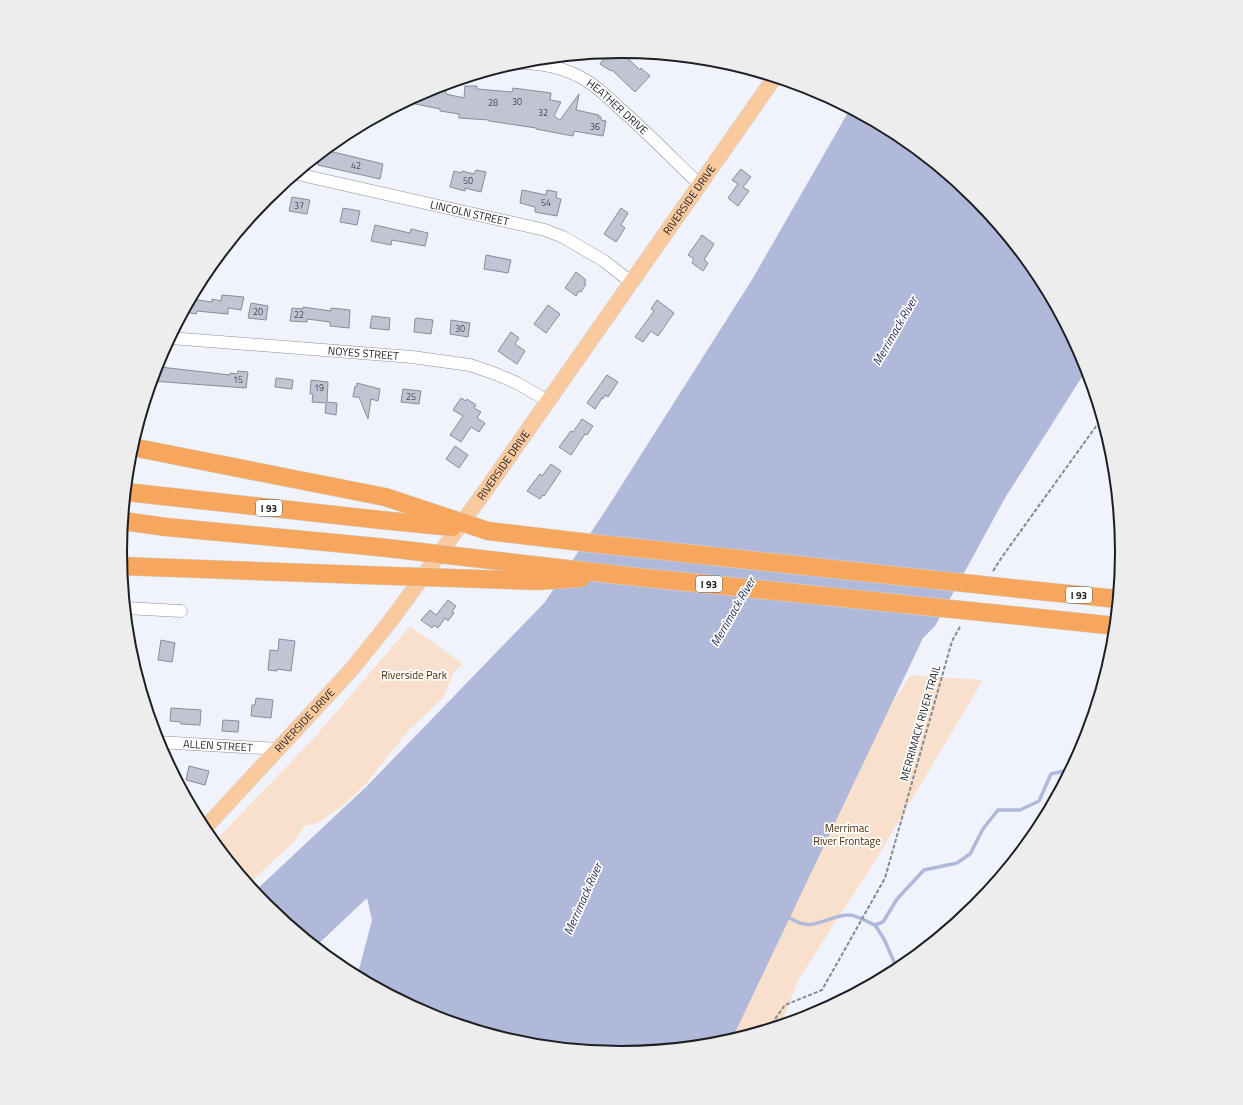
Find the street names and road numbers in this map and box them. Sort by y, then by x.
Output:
street label: HEATHER DRIVE [583,75,652,138]
street label: RIVERSIDE DRIVE [659,161,719,238]
street label: LINCOLN STREET [429,196,511,230]
street label: NOYES STREET [327,342,400,364]
street label: RIVERSIDE DRIVE [473,427,533,503]
road number: I 93 [256,500,282,516]
road number: I 93 [696,576,722,592]
road number: I 93 [1066,587,1092,603]
street label: MERRIMACK RIVER TRAIL [896,662,944,783]
street label: RIVERSIDE DRIVE [271,685,338,756]
street label: ALLEN STREET [183,736,253,755]

